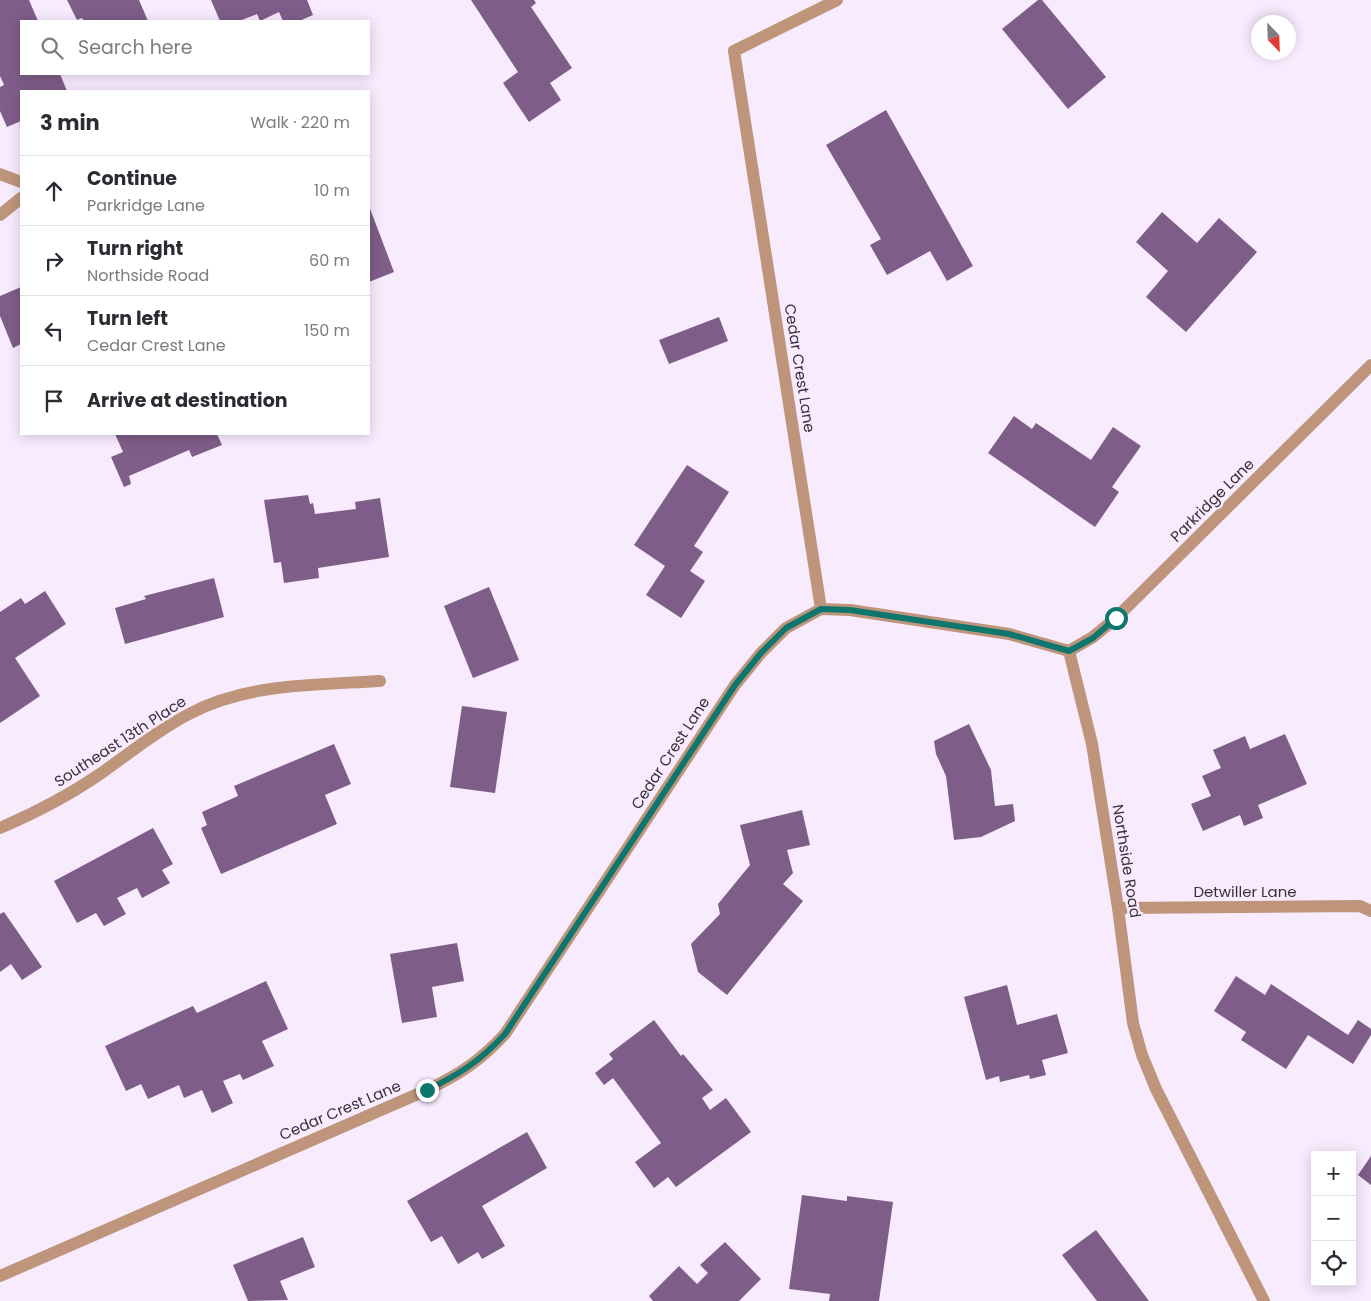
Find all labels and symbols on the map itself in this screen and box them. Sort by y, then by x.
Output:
north arrow [1251,15,1296,60]
street label: Cedar Crest Lane [779,302,821,434]
street label: Parkridge Lane [1165,453,1259,547]
route start [1105,607,1128,630]
street label: Southeast 13th Place [50,690,190,792]
street label: Cedar Crest Lane [626,693,714,813]
street label: Northside Road [1108,803,1146,919]
street label: Detwiller Lane [1193,881,1297,902]
street label: Cedar Crest Lane [276,1075,404,1145]
route end [416,1079,439,1102]

